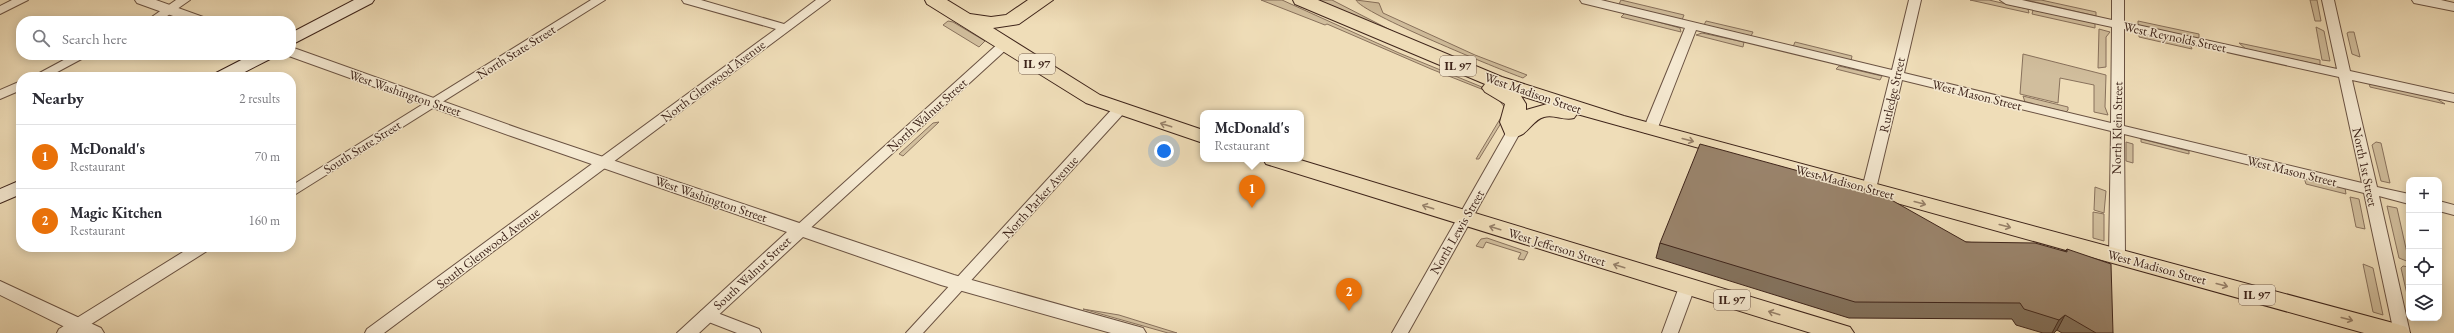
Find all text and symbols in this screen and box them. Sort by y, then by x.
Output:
search box [16,16,296,60]
street label: West Reynolds Street [2122,18,2228,56]
street label: North State Street [473,21,559,83]
icon: search [30,27,52,49]
text: Search here [62,29,127,48]
street label: North Glenwood Avenue [657,36,769,126]
road number: IL 97 [1019,54,1055,74]
road number: IL 97 [1440,56,1476,76]
street label: Rutledge Street [1875,56,1909,134]
street label: West Washington Street [347,66,463,120]
street label: West Madison Street [1482,68,1584,118]
street label: North Walnut Street [883,74,971,156]
street label: West Mason Street [1930,76,2024,114]
street label: North Klein Street [2108,82,2126,174]
text: Nearby [32,87,84,109]
text: 2 results [239,90,280,107]
popup [1200,110,1304,162]
street label: South State Street [320,116,404,178]
text: McDonald's [1215,118,1290,137]
one-way arrow [1160,121,1173,128]
street label: North 1st Street [2348,126,2382,208]
text: Restaurant [1215,137,1270,154]
one-way arrow [1681,137,1694,144]
text: McDonald's [70,139,145,158]
your location [1154,141,1174,161]
text: 1 [42,148,48,165]
text: 70 m [255,148,280,165]
street label: North Parker Avenue [998,152,1082,242]
street label: West Mason Street [2245,152,2339,190]
text: Restaurant [70,158,125,175]
street label: West Madison Street [1794,161,1896,203]
street label: West Washington Street [653,172,769,226]
pin: 1 [1239,175,1265,208]
map controls [2406,177,2442,321]
button: + [2406,177,2442,213]
street label: North Lewis Street [1426,187,1488,277]
one-way arrow [1913,200,1926,207]
text: Magic Kitchen [70,203,162,222]
one-way arrow [1423,203,1435,211]
street label: South Glenwood Avenue [433,204,543,292]
text: 2 [42,212,48,229]
text: 160 m [249,212,280,229]
button: − [2406,213,2442,249]
text: Restaurant [70,222,125,239]
one-way arrow [1998,223,2011,230]
one-way arrow [1489,224,1502,231]
street label: West Jefferson Street [1506,224,1608,270]
street label: South Walnut Street [709,232,795,314]
street label: West Madison Street [2106,246,2208,288]
button: locate [2406,249,2442,285]
one-way arrow [1613,262,1626,269]
pin: 2 [1336,278,1362,311]
one-way arrow [2215,282,2228,289]
road number: IL 97 [2239,285,2275,305]
button: layers [2406,285,2442,321]
road number: IL 97 [1714,290,1750,310]
one-way arrow [1768,309,1781,316]
one-way arrow [2340,316,2353,323]

